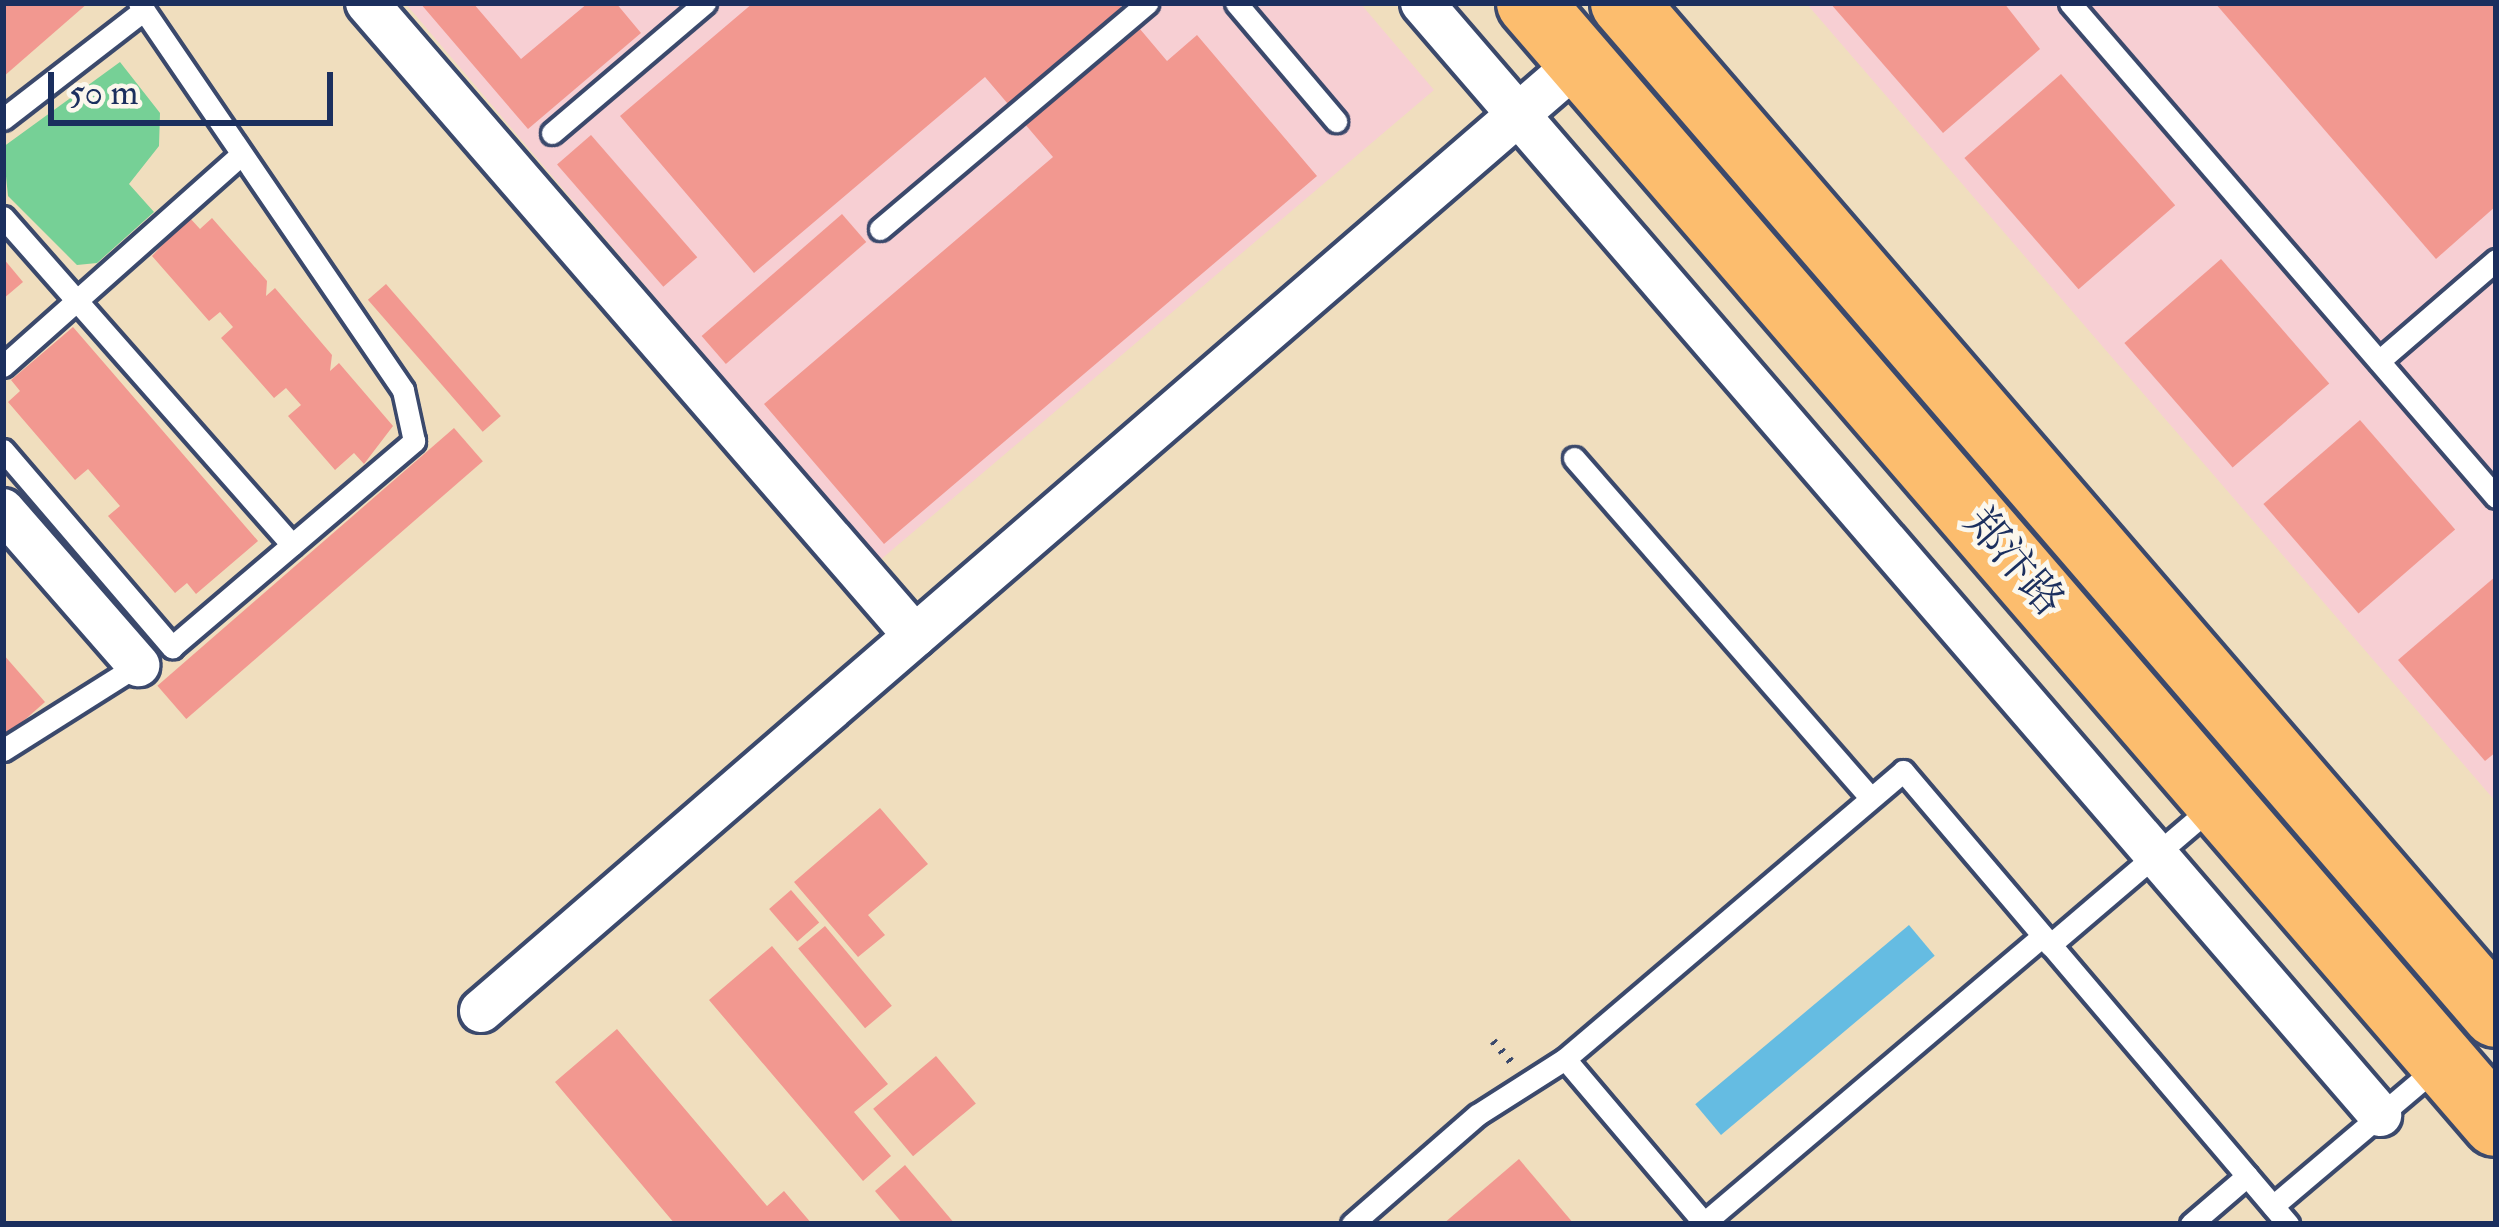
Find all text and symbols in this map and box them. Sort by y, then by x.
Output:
scale bar [54,48,339,122]
text: 50 m [69,70,138,115]
street label: 郑汴路 [1954,498,2074,626]

